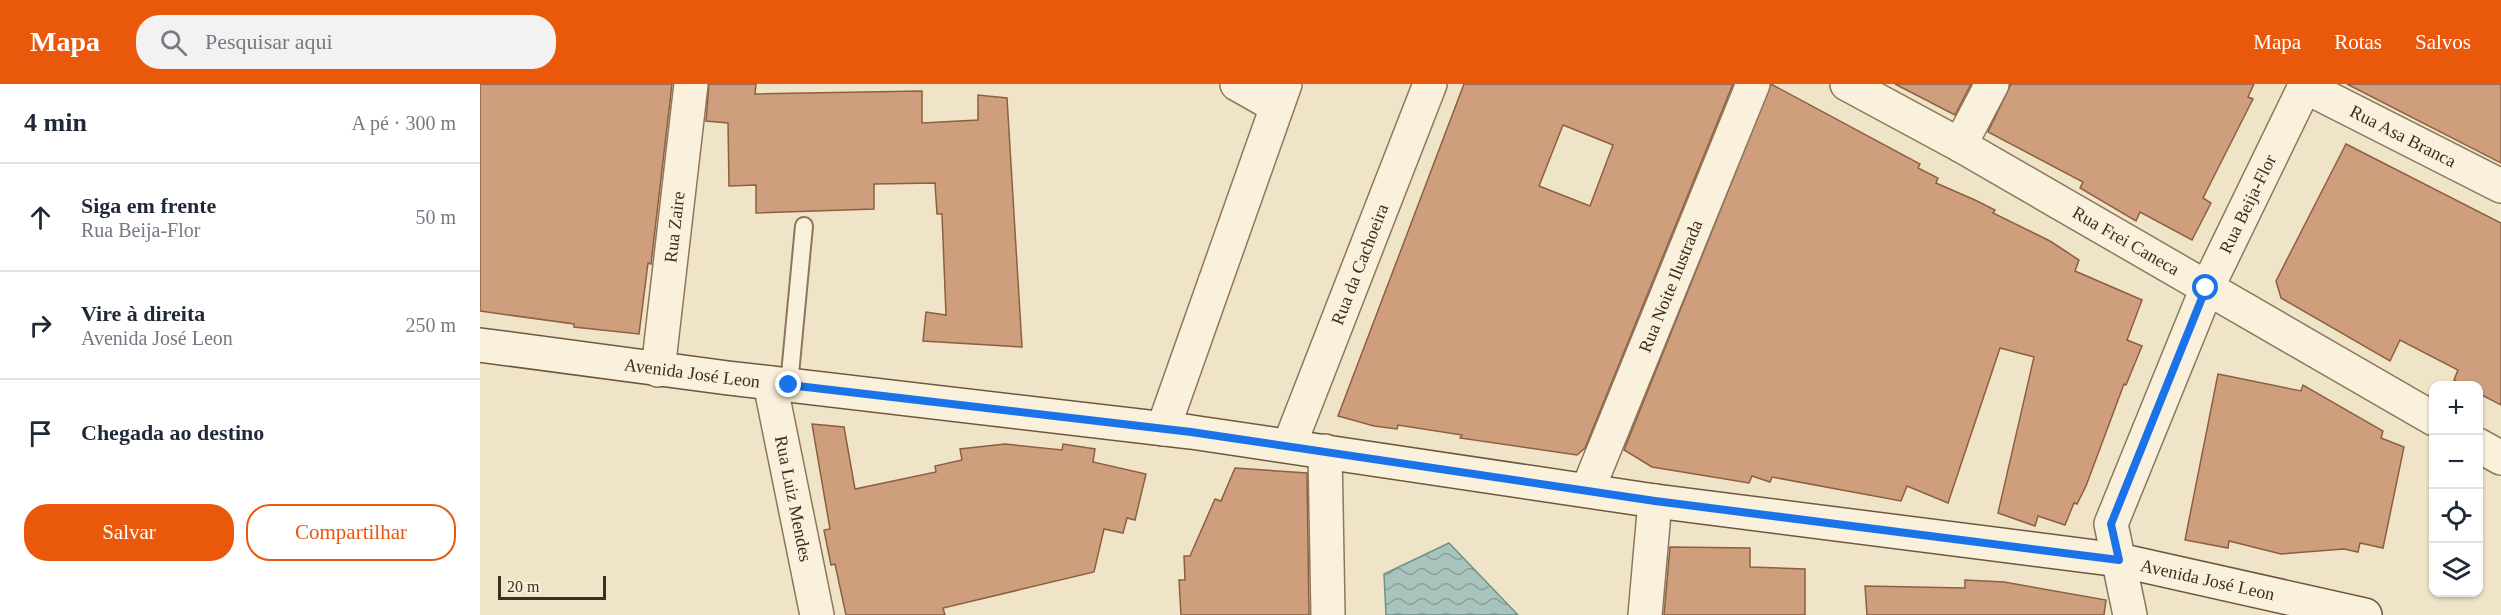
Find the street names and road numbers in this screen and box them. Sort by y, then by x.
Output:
street label: Rua Asa Branca [2347,101,2459,171]
street label: Rua Beija-Flor [2215,151,2280,257]
street label: Rua Zaire [660,190,689,264]
street label: Rua da Cachoeira [1327,201,1392,328]
street label: Rua Frei Caneca [2069,202,2183,280]
street label: Rua Noite Ilustrada [1635,217,1707,355]
street label: Avenida José Leon [623,354,761,392]
street label: Rua Luiz Mendes [771,434,816,563]
street label: Avenida José Leon [2139,555,2277,604]

